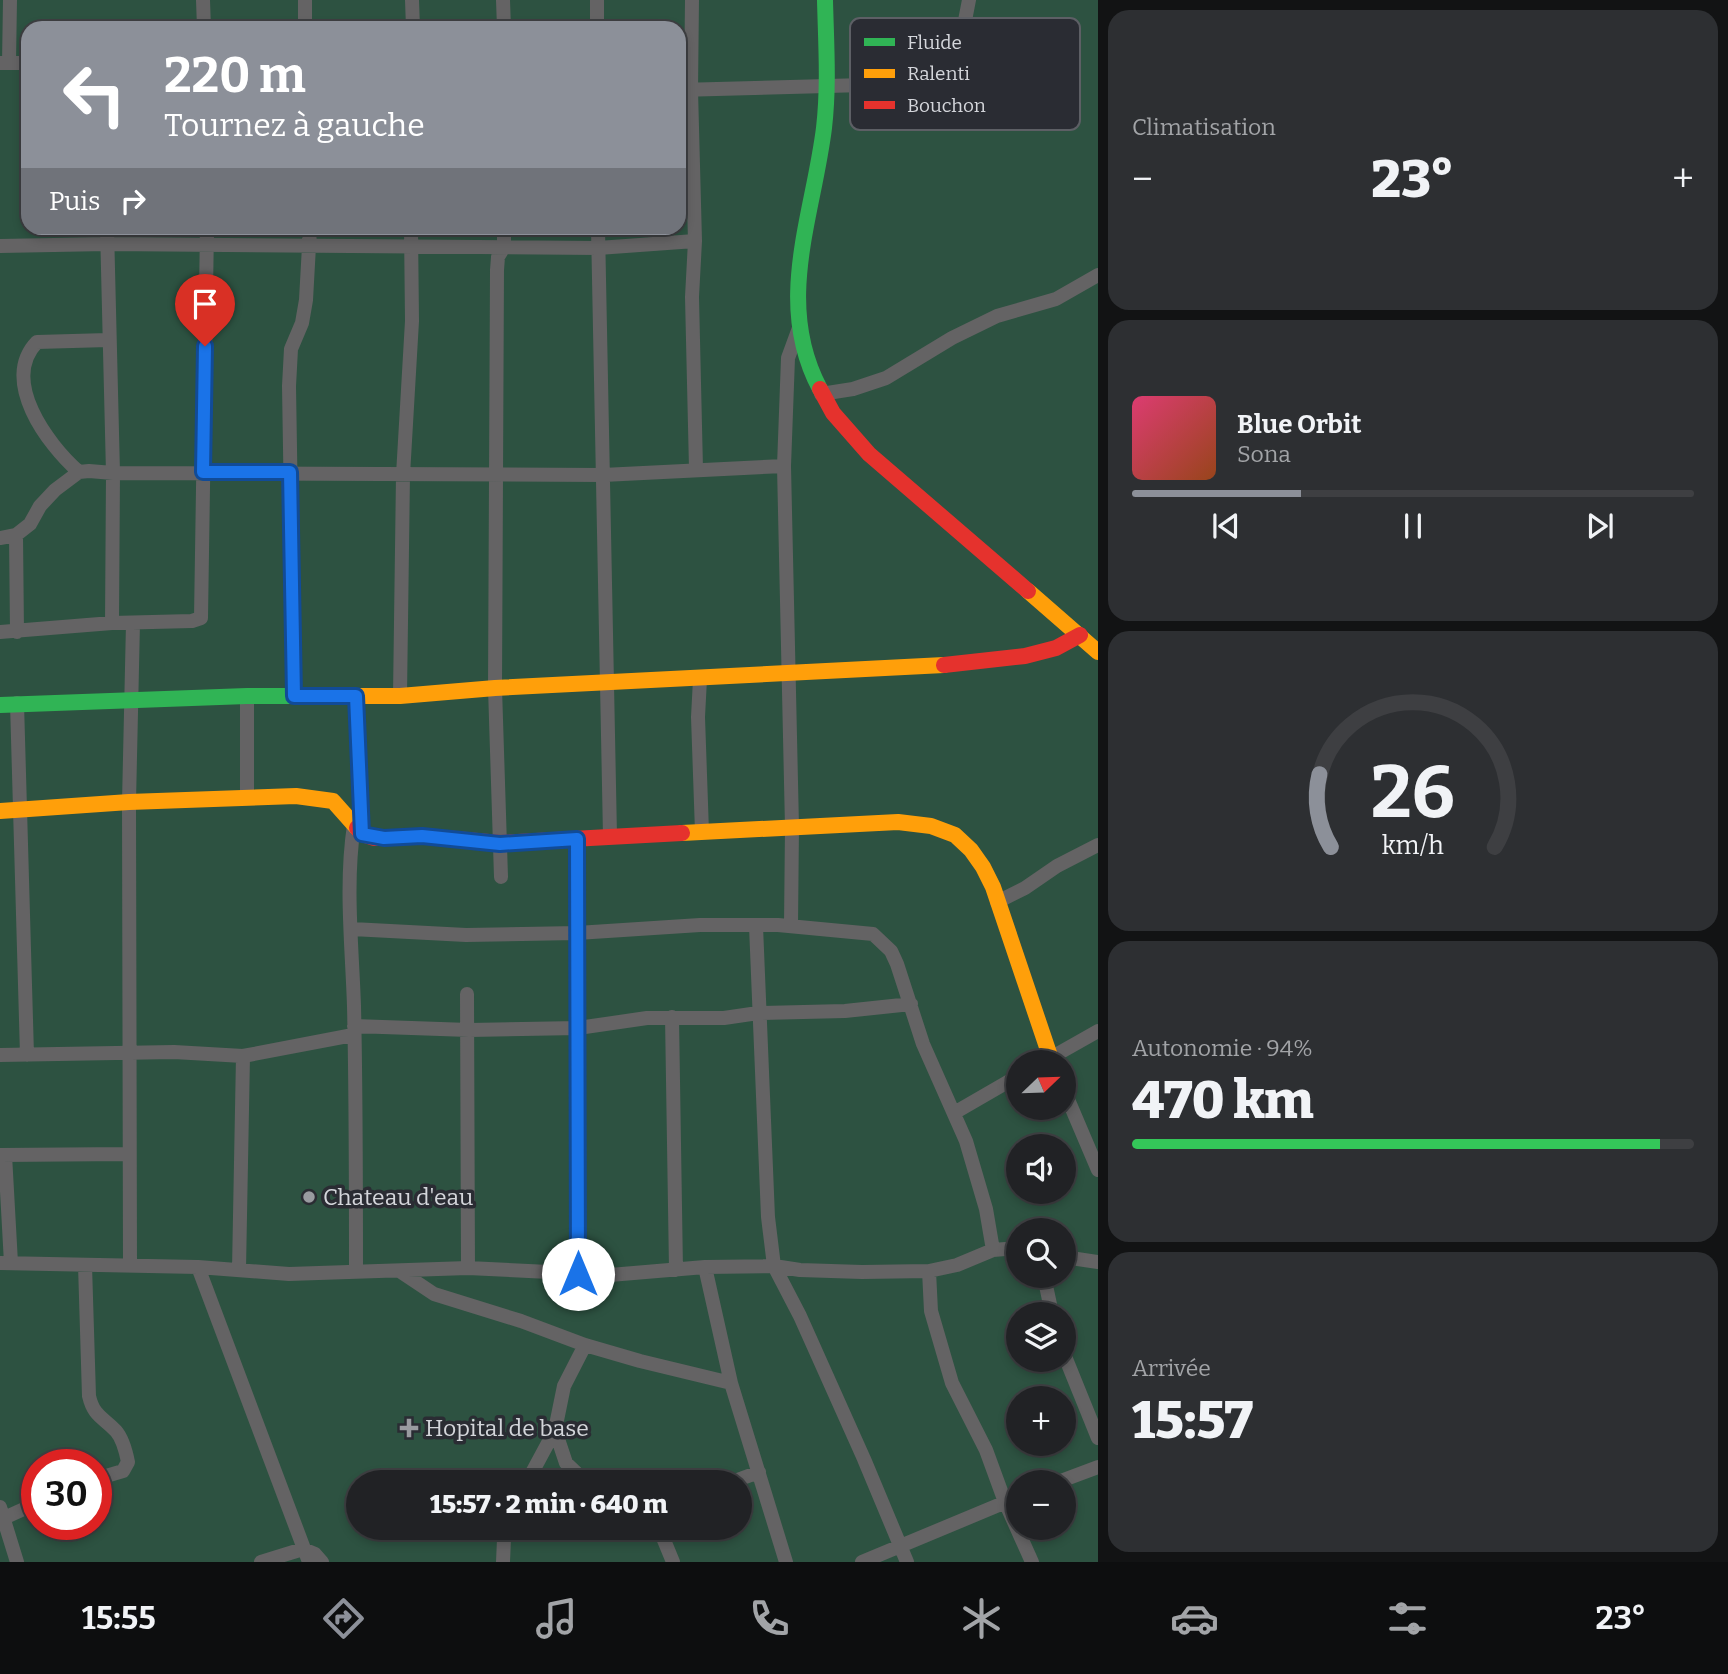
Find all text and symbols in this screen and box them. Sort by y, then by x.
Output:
legend [850,18,1080,130]
text: Fluide [907,31,962,54]
text: 220 m [164,46,306,105]
icon: left [49,49,140,140]
text: Ralenti [907,62,970,85]
text: Bouchon [907,94,986,117]
text: Tournez à gauche [164,106,425,144]
text: Climatisation [1132,113,1276,141]
text: 23° [1371,148,1454,211]
text: − [1132,156,1153,202]
text: + [1672,156,1694,202]
icon: right [114,182,152,220]
text: Puis [49,186,100,217]
pin [175,274,235,346]
icon: arrive [186,285,224,323]
text: Blue Orbit [1237,409,1361,440]
text: Sona [1237,440,1291,468]
icon: previous [1207,507,1245,545]
icon: pause [1394,507,1432,545]
icon: next [1581,507,1619,545]
text: 26 [1371,749,1455,836]
text: km/h [1382,831,1444,861]
text: Autonomie · 94% [1132,1034,1313,1062]
north arrow [1006,1050,1076,1120]
map controls [1006,1050,1076,1540]
text: 470 km [1132,1069,1314,1132]
button: sound [1006,1134,1076,1204]
place label: Chateau d'eau [323,1183,473,1211]
marker: Chateau d'eau [301,1189,317,1205]
button: search [1006,1218,1076,1288]
position arrow [541,1237,615,1311]
button: layers [1006,1302,1076,1372]
text: Arrivée [1132,1354,1211,1382]
button: + [1006,1386,1076,1456]
text: 15:57 [1132,1389,1253,1452]
place label: Hopital de base [425,1414,589,1442]
marker: Hopital de base [399,1418,419,1438]
speed limit sign: 30 [21,1449,112,1540]
button: − [1006,1470,1076,1540]
text: 15:57 · 2 min · 640 m [430,1489,668,1520]
icon: directions [319,1594,368,1643]
icon: music [532,1594,581,1643]
icon: phone [745,1594,794,1643]
icon: climate [957,1594,1006,1643]
icon: car [1170,1594,1219,1643]
icon: filters [1383,1594,1432,1643]
text: 15:55 [82,1599,156,1637]
text: 23° [1596,1599,1646,1637]

